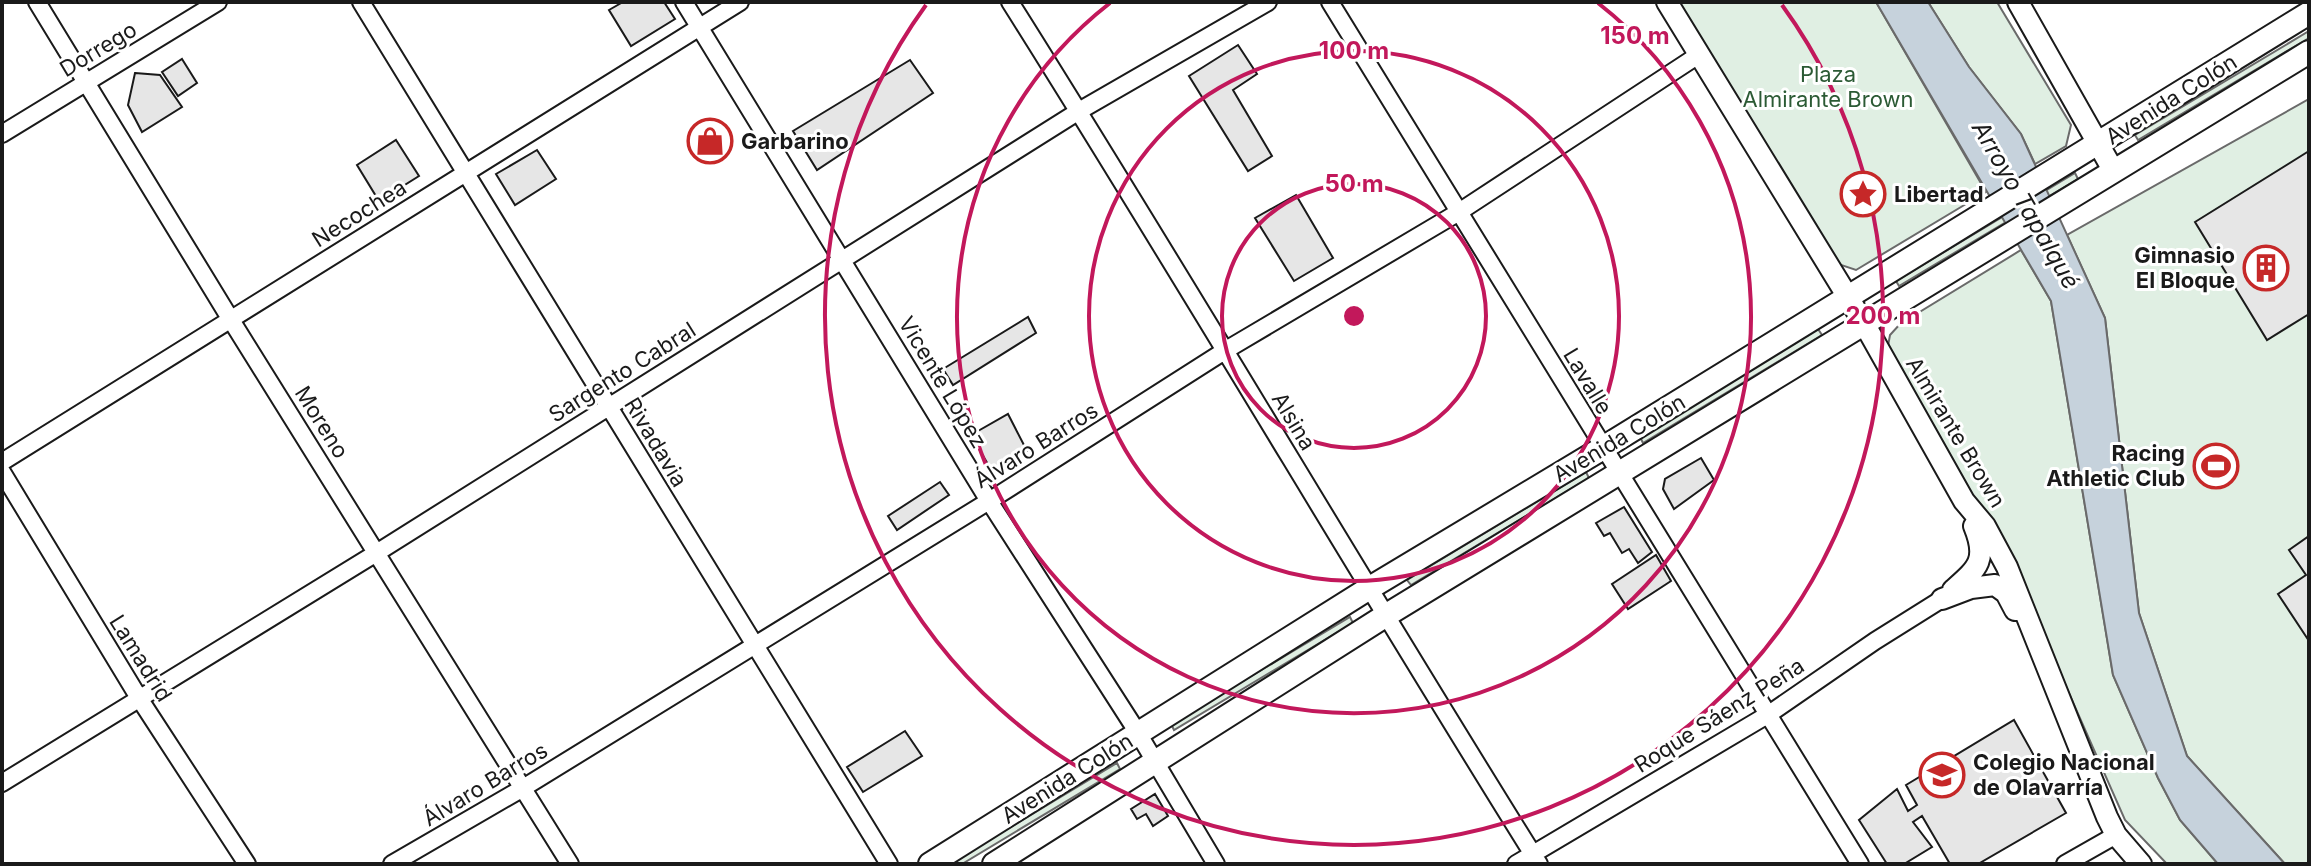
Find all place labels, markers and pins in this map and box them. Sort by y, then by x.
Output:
shop icon: Garbarino [686,117,734,165]
place label: Garbarino [741,128,849,154]
place icon: Libertad [1839,170,1887,218]
place label: Libertad [1894,181,1984,207]
place label: Gimnasio El Bloque [2134,242,2235,293]
building icon: Gimnasio El Bloque [2242,244,2290,292]
centre of rings [1340,302,1368,330]
place label: Racing Athletic Club [2046,440,2185,491]
sports icon: Racing Athletic Club [2192,442,2240,490]
place label: Colegio Nacional de Olavarría [1973,749,2155,800]
school or university icon: Colegio Nacional de Olavarría [1918,751,1966,799]

